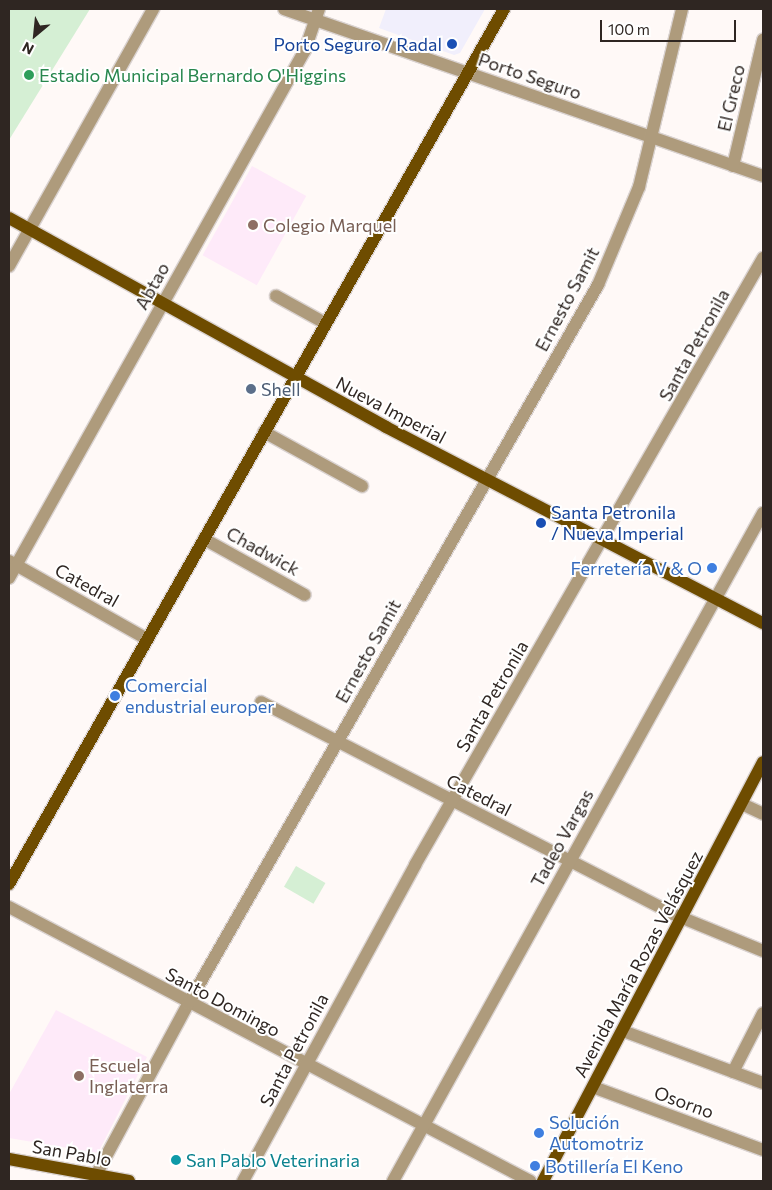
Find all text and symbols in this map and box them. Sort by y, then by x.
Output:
north arrow [10,10,60,60]
scale bar [602,10,738,42]
text: 100 m [608,20,650,38]
place label: Porto Seguro / Radal [273,33,442,55]
marker: Porto Seguro / Radal [446,38,458,50]
text: N [19,39,36,59]
street label: Porto Seguro [475,48,585,104]
street label: El Greco [713,62,749,134]
place label: Estadio Municipal Bernardo O'Higgins [39,64,346,86]
marker: Estadio Municipal Bernardo O'Higgins [23,69,35,81]
place label: Colegio Marquel [263,214,397,236]
marker: Colegio Marquel [247,219,259,231]
street label: Ernesto Samit [530,243,604,355]
street label: Abtao [130,259,174,313]
street label: Santa Petronila [654,285,734,405]
street label: Nueva Imperial [332,372,450,448]
place label: Shell [261,378,301,400]
marker: Shell [245,383,257,395]
place label: Santa Petronila / Nueva Imperial [551,502,684,544]
marker: Santa Petronila / Nueva Imperial [535,517,547,529]
street label: Chadwick [223,522,303,580]
place label: Ferretería V & O [571,557,702,579]
street label: Catedral [51,559,123,611]
marker: Ferretería V & O [706,562,718,574]
street label: Ernesto Samit [331,595,405,707]
street label: Santa Petronila [451,637,533,755]
place label: Comercial endustrial europer [125,675,275,718]
marker: Comercial endustrial europer [109,690,121,702]
street label: Catedral [443,770,515,820]
street label: Tadeo Vargas [526,785,598,891]
street label: Avenida María Rozas Velásquez [569,847,707,1081]
street label: Santo Domingo [162,963,284,1041]
street label: Santa Petronila [255,990,333,1110]
place label: Escuela Inglaterra [89,1055,168,1098]
marker: Escuela Inglaterra [73,1070,85,1082]
street label: Osorno [651,1081,717,1123]
place label: Solución Automotriz [549,1112,644,1154]
marker: Solución Automotriz [533,1127,545,1139]
street label: San Pablo [31,1135,113,1171]
place label: San Pablo Veterinaria [186,1149,360,1171]
marker: San Pablo Veterinaria [170,1154,182,1166]
place label: Botillería El Keno [545,1155,683,1177]
marker: Botillería El Keno [529,1160,541,1172]

